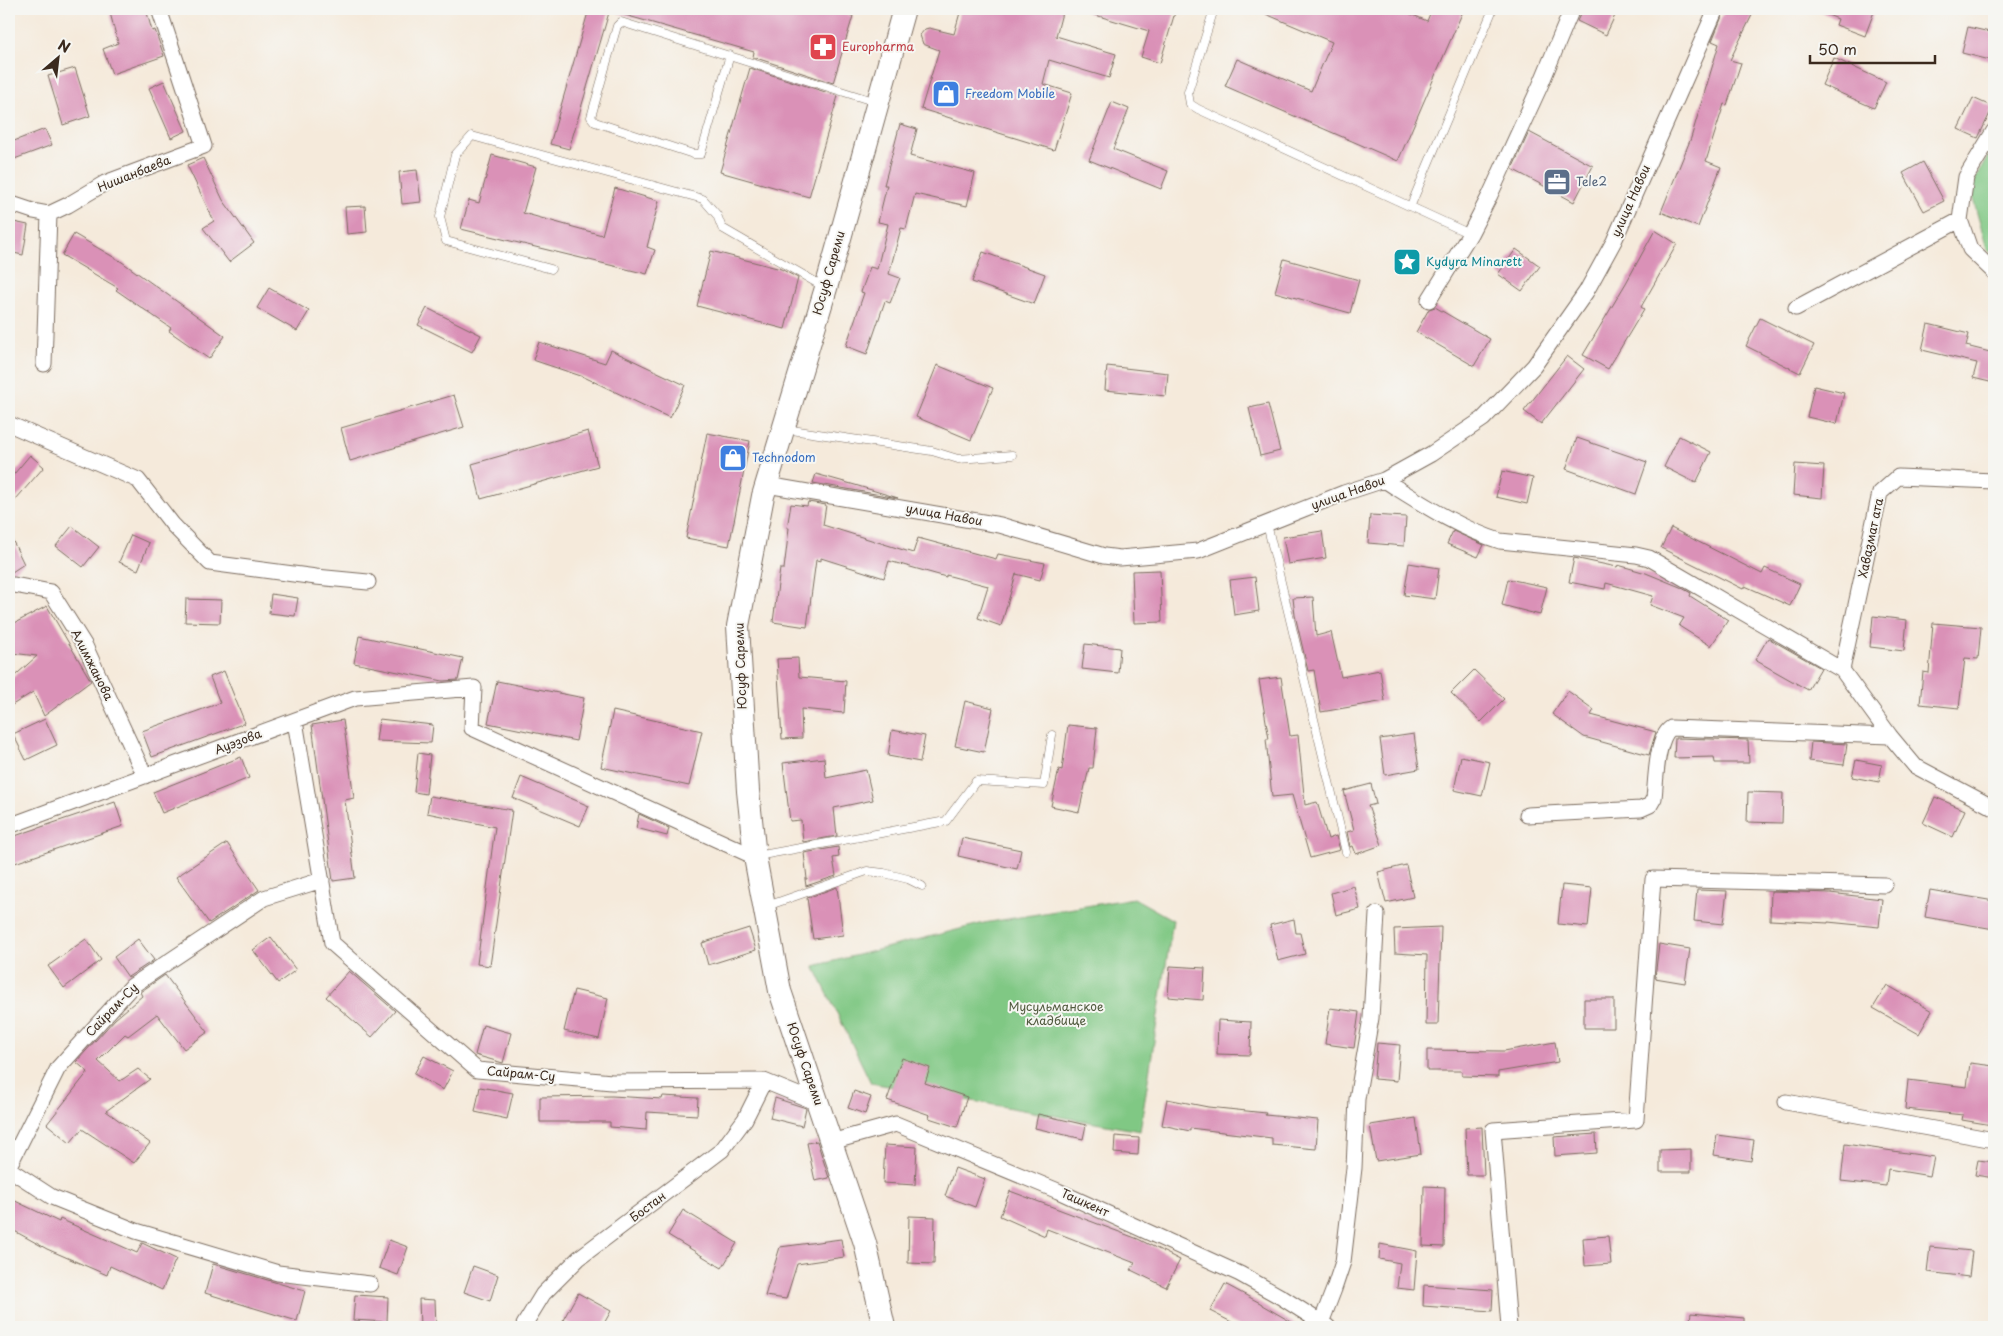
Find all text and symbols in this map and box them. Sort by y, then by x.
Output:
north arrow [32,32,82,82]
pharmacy icon: Europharma [808,32,838,62]
scale bar [1810,32,1936,64]
text: N [55,34,74,58]
place label: Europharma [842,37,915,55]
text: 50 m [1818,37,1857,60]
shop icon: Freedom Mobile [931,79,961,109]
place label: Freedom Mobile [965,84,1055,102]
street label: Нишанбаева [94,150,173,196]
street label: улица Навои [1606,162,1654,240]
office icon: Tele2 [1542,167,1572,197]
place label: Tele2 [1576,172,1607,190]
street label: Юсуф Сареми [807,229,849,317]
place icon: Kydyra Minarett [1392,247,1422,277]
place label: Kydyra Minarett [1426,252,1522,270]
shop icon: Technodom [718,443,748,473]
place label: Technodom [752,448,816,466]
street label: улица Навои [1308,470,1387,514]
street label: Хавазмат ата [1853,496,1887,579]
street label: улица Навои [904,498,984,530]
street label: Юсуф Сареми [729,622,751,710]
street label: Алимжанова [67,626,119,704]
street label: Ауэзова [211,724,264,758]
street label: Сайрам-Су [81,978,142,1040]
park label: Мусульманское кладбище [1008,997,1104,1029]
street label: Юсуф Сареми [783,1020,829,1108]
street label: Сайрам-Су [486,1061,556,1085]
street label: Ташкент [1058,1183,1113,1221]
street label: Бостан [626,1187,669,1226]

